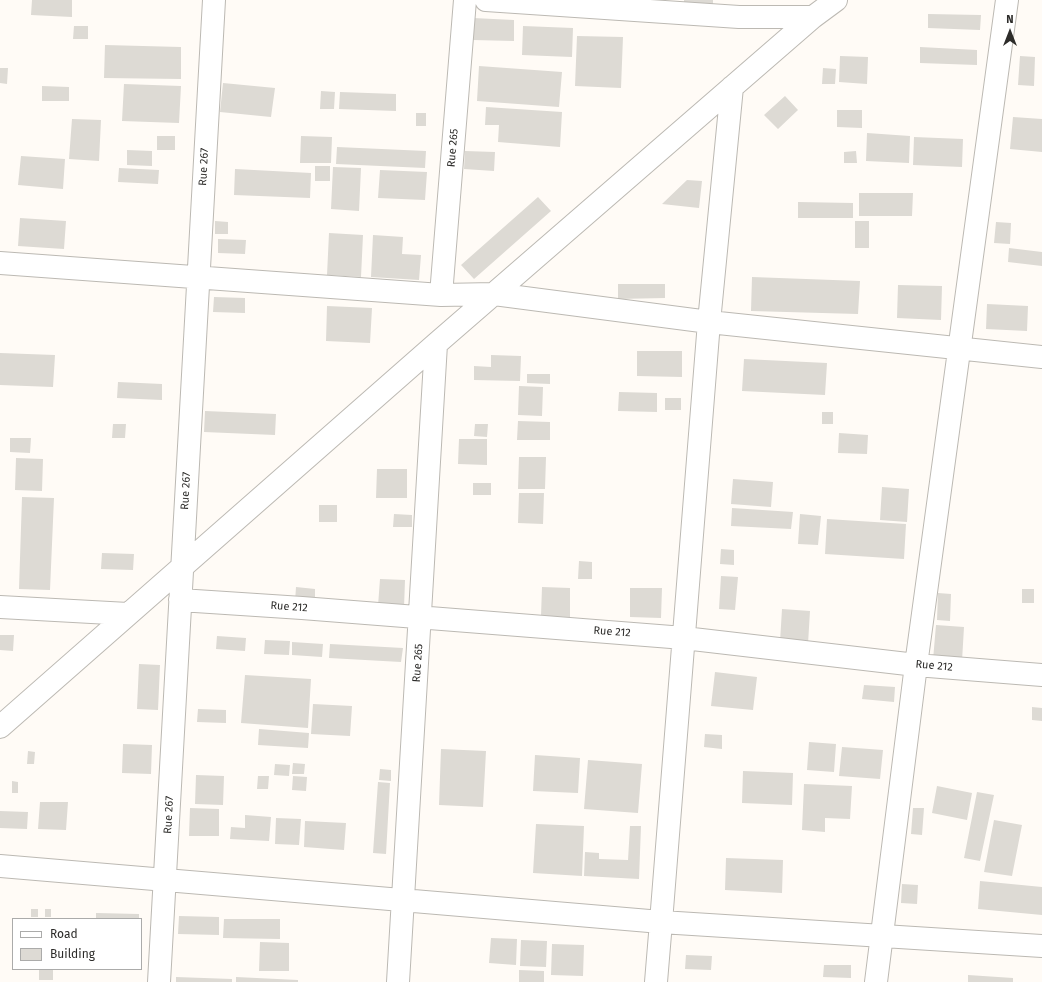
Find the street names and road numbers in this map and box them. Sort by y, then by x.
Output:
street label: Rue 265 [445,128,461,168]
street label: Rue 267 [196,148,212,186]
street label: Rue 267 [178,472,194,510]
street label: Rue 212 [270,599,308,615]
street label: Rue 212 [593,624,631,640]
street label: Rue 265 [410,643,426,683]
street label: Rue 212 [915,658,953,674]
street label: Rue 267 [161,796,177,834]

